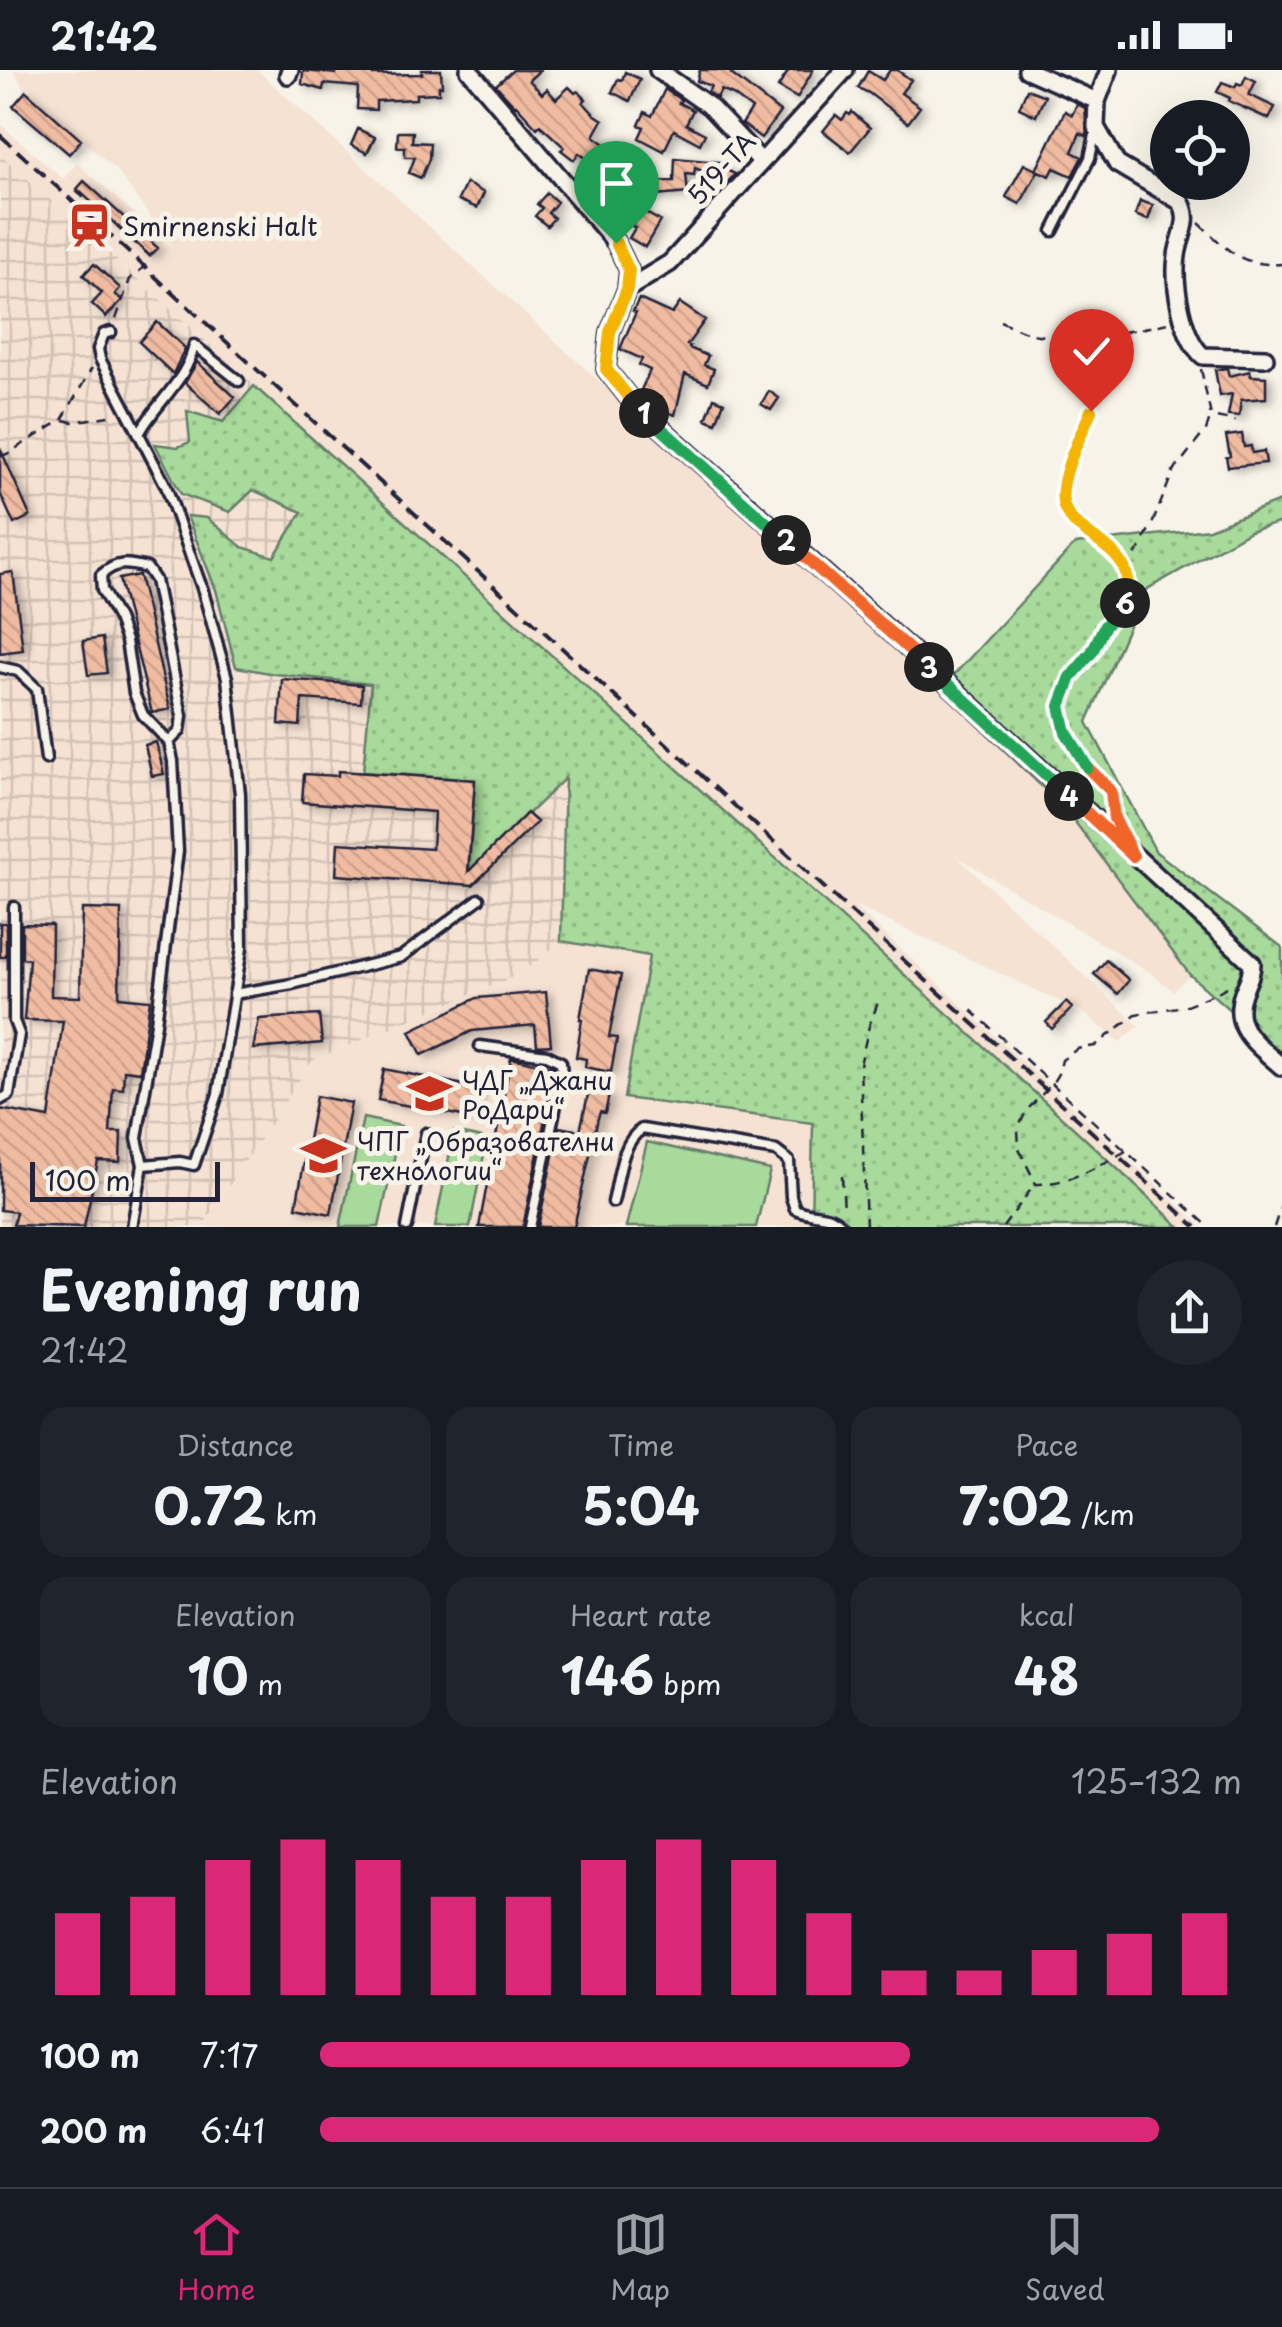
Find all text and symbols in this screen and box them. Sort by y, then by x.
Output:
text: 21:42 [50,7,158,64]
map controls [1150,100,1250,200]
button: locate [1150,100,1250,200]
street label: 519-ТА [678,123,764,213]
pin [574,141,659,244]
icon: arrive [589,156,644,211]
station icon: Smirnenski Halt [66,202,114,250]
place label: Smirnenski Halt [123,207,317,245]
pin [1049,309,1134,412]
icon: check [1064,324,1119,379]
pin: 1 [619,388,669,438]
text: 1 [637,391,651,434]
pin: 2 [761,515,811,565]
text: 2 [776,518,796,561]
pin: 6 [1100,578,1150,628]
text: 6 [1115,581,1135,624]
pin: 3 [904,642,954,692]
text: 3 [920,645,938,688]
pin: 4 [1044,771,1094,821]
text: 4 [1059,774,1079,817]
place label: ЧДГ „Джани РоДари“ [462,1061,612,1128]
school or university icon: ЧДГ „Джани РоДари“ [405,1070,453,1118]
place label: ЧПГ „Образователни технологии“ [357,1122,615,1189]
school or university icon: ЧПГ „Образователни технологии“ [300,1131,348,1179]
scale bar [30,1157,220,1202]
text: 100 m [45,1158,131,1201]
text: Evening run [40,1247,362,1330]
button: share [1137,1260,1242,1365]
text: 21:42 [40,1326,129,1374]
text: Distance [177,1423,294,1466]
text: Time [608,1423,674,1466]
text: Pace [1015,1423,1078,1466]
text: 0.72 [153,1466,266,1542]
text: 5:04 [582,1466,700,1542]
text: 7:02 [959,1466,1072,1542]
text: km [266,1492,317,1535]
text: /km [1072,1492,1135,1535]
text: Elevation [175,1593,296,1636]
text: Heart rate [570,1593,712,1636]
text: kcal [1019,1593,1075,1636]
text: 10 [188,1636,249,1712]
text: 146 [560,1636,654,1712]
text: 48 [1014,1636,1079,1712]
text: m [249,1662,283,1705]
text: bpm [654,1662,721,1705]
text: Elevation [40,1757,178,1805]
text: 125–132 m [1071,1757,1242,1805]
text: 100 m [40,2031,140,2079]
text: 7:17 [200,2031,258,2079]
text: 200 m [40,2106,147,2154]
text: 6:41 [200,2106,265,2154]
tab: Home [177,2207,255,2310]
tab: Map [610,2207,670,2310]
tab: Saved [1025,2207,1105,2310]

